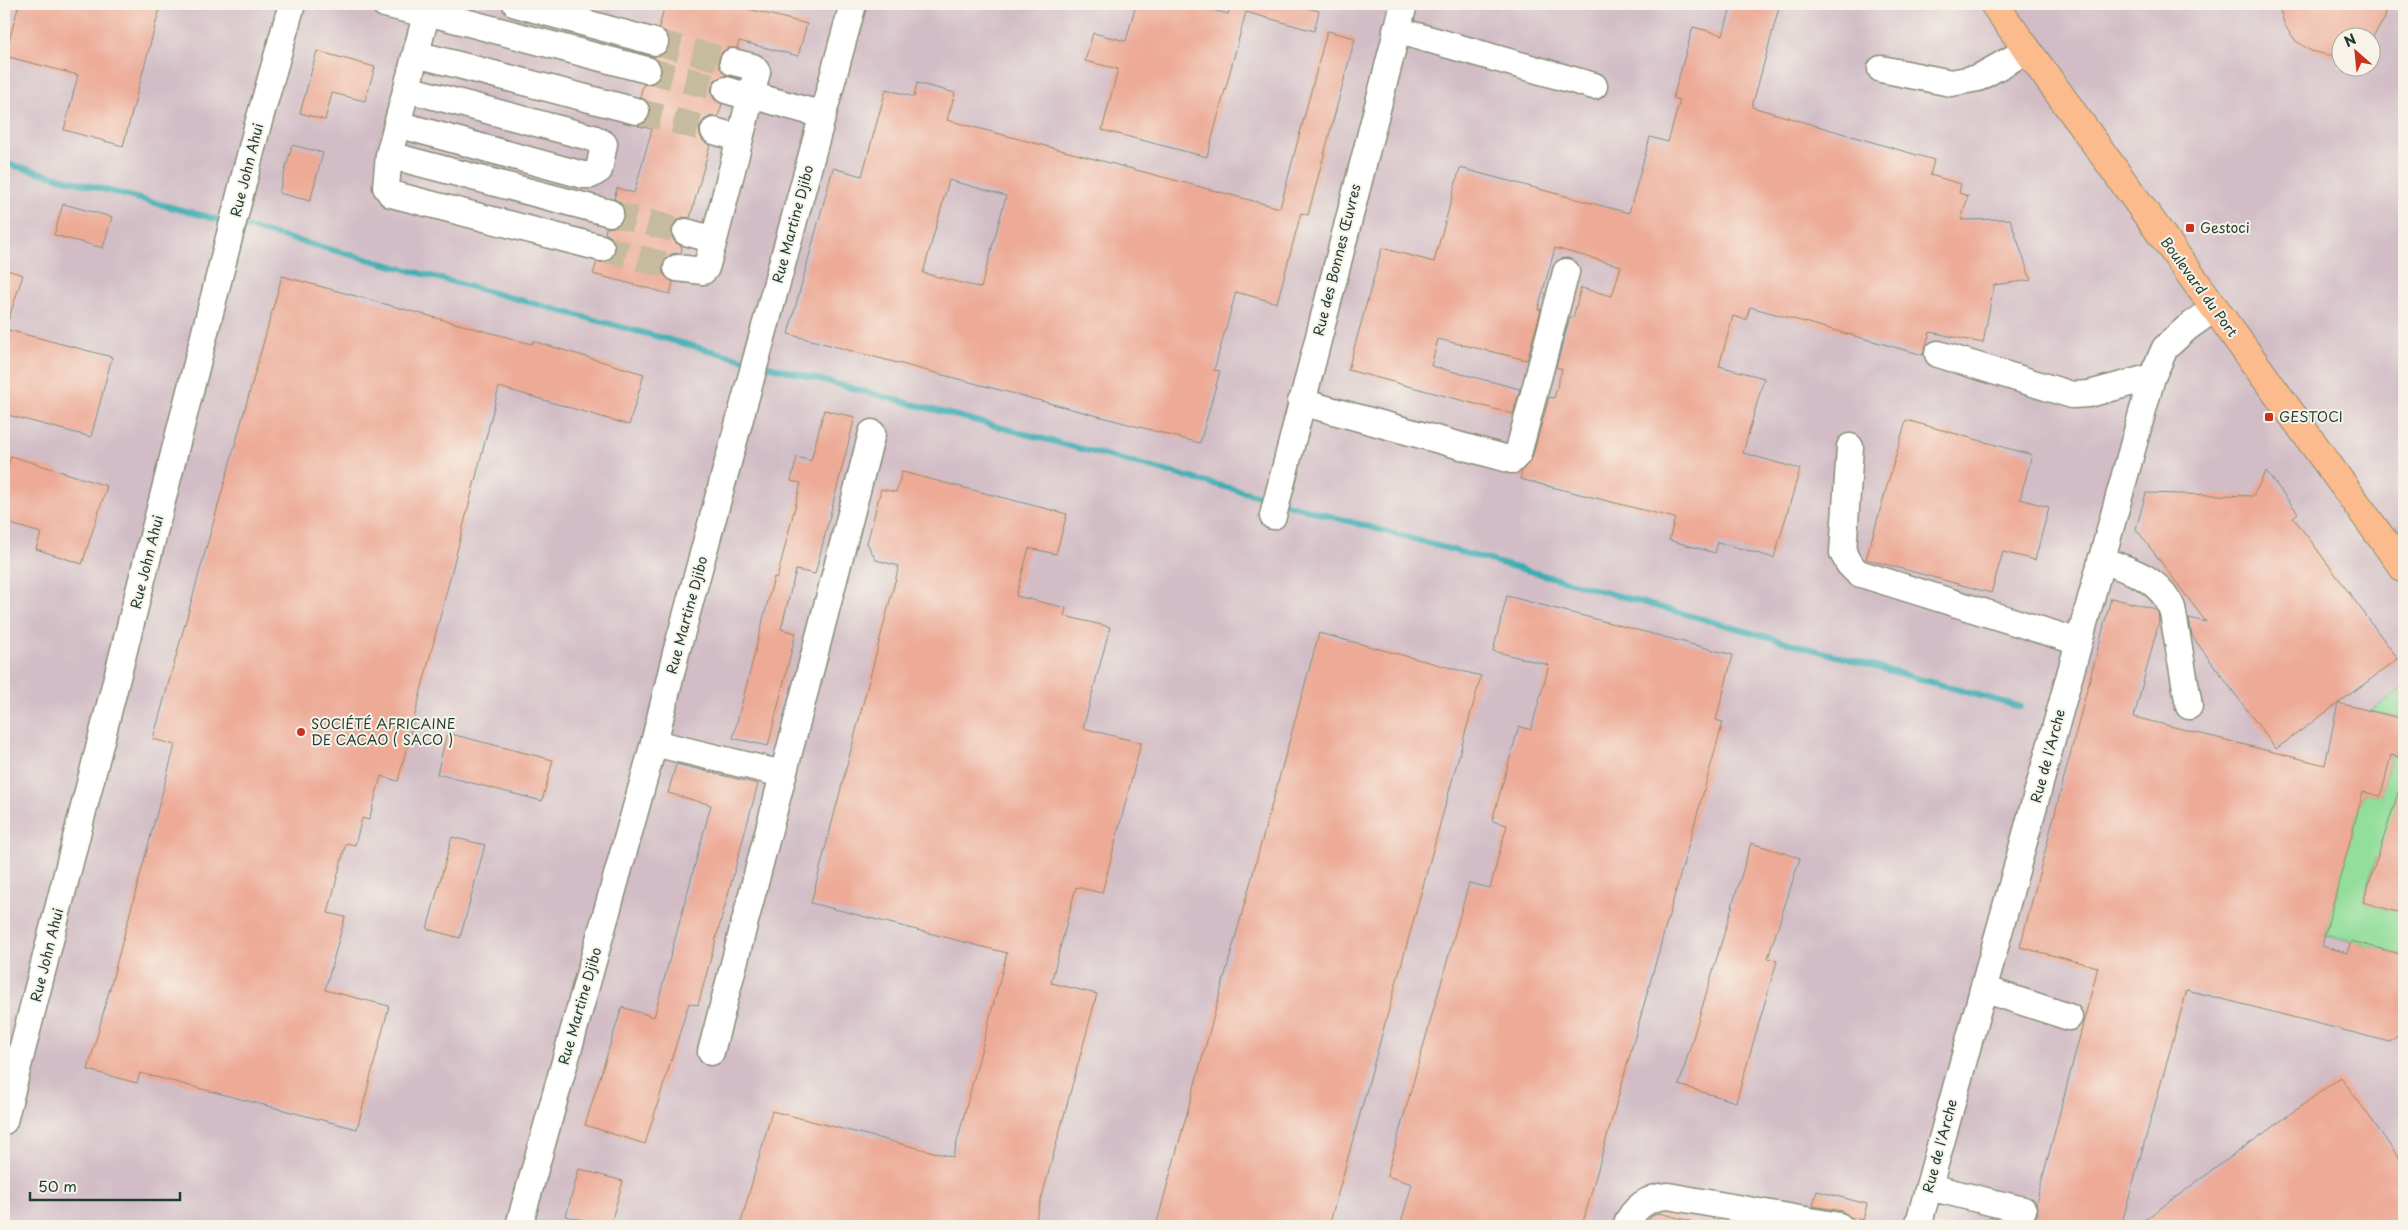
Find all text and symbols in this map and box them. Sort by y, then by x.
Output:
north arrow [2330,28,2380,78]
text: N [2340,28,2360,52]
street label: Rue John Ahui [225,121,268,219]
street label: Rue Martine Djibo [767,162,818,285]
street label: Rue des Bonnes Œuvres [1307,182,1366,338]
place label: Gestoci [2200,217,2250,238]
marker: Gestoci [2184,222,2196,234]
street label: Boulevard du Port [2156,232,2243,341]
place label: GESTOCI [2279,406,2343,427]
marker: GESTOCI [2263,411,2275,423]
street label: Rue John Ahui [125,513,168,611]
street label: Rue Martine Djibo [661,553,712,676]
street label: Rue de l'Arche [2025,707,2070,805]
place label: SOCIÉTÉ AFRICAINE DE CACAO ( SACO ) [311,713,456,750]
marker: SOCIÉTÉ AFRICAINE DE CACAO ( SACO ) [295,726,307,738]
street label: Rue John Ahui [25,906,68,1004]
street label: Rue Martine Djibo [553,944,606,1067]
street label: Rue de l'Arche [1917,1097,1962,1195]
scale bar [30,1170,180,1202]
text: 50 m [38,1174,77,1197]

